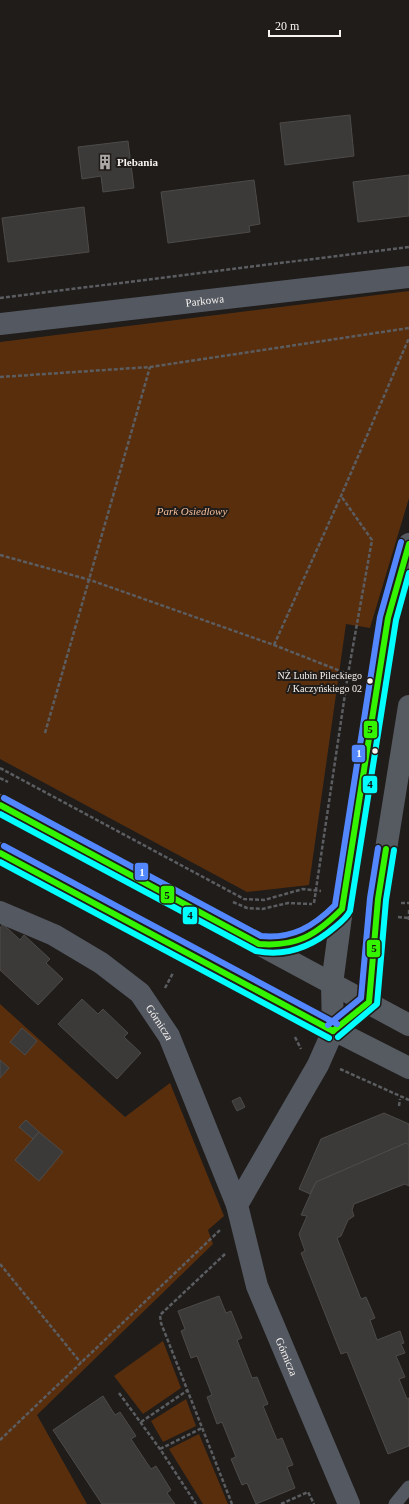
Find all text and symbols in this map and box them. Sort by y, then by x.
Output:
scale bar [269,12,340,38]
text: 20 m [275,19,300,33]
building icon: Plebania [96,153,114,171]
place label: Plebania [117,156,158,168]
street label: Parkowa [185,292,225,309]
park label: Park Osiedlowy [156,505,227,517]
place label: NŻ Lubin Pileckiego / Kaczyńskiego 02 [278,670,362,694]
marker: NŻ Lubin Pileckiego / Kaczyńskiego 02 [365,676,375,686]
line badge: 5 [363,720,378,739]
text: 5 [367,723,373,735]
line badge: 1 [351,744,366,763]
unlabelled marker [370,746,380,756]
text: 1 [356,747,362,759]
line badge: 4 [362,775,378,794]
text: 4 [367,778,373,790]
line badge: 1 [134,862,149,881]
text: 1 [139,866,145,878]
line badge: 5 [160,885,175,904]
text: 5 [164,889,170,901]
line badge: 4 [182,906,198,925]
text: 4 [187,909,193,921]
line badge: 5 [366,939,381,958]
text: 5 [371,942,377,954]
street label: Górnicza [144,1002,176,1042]
street label: Górnicza [273,1336,300,1378]

